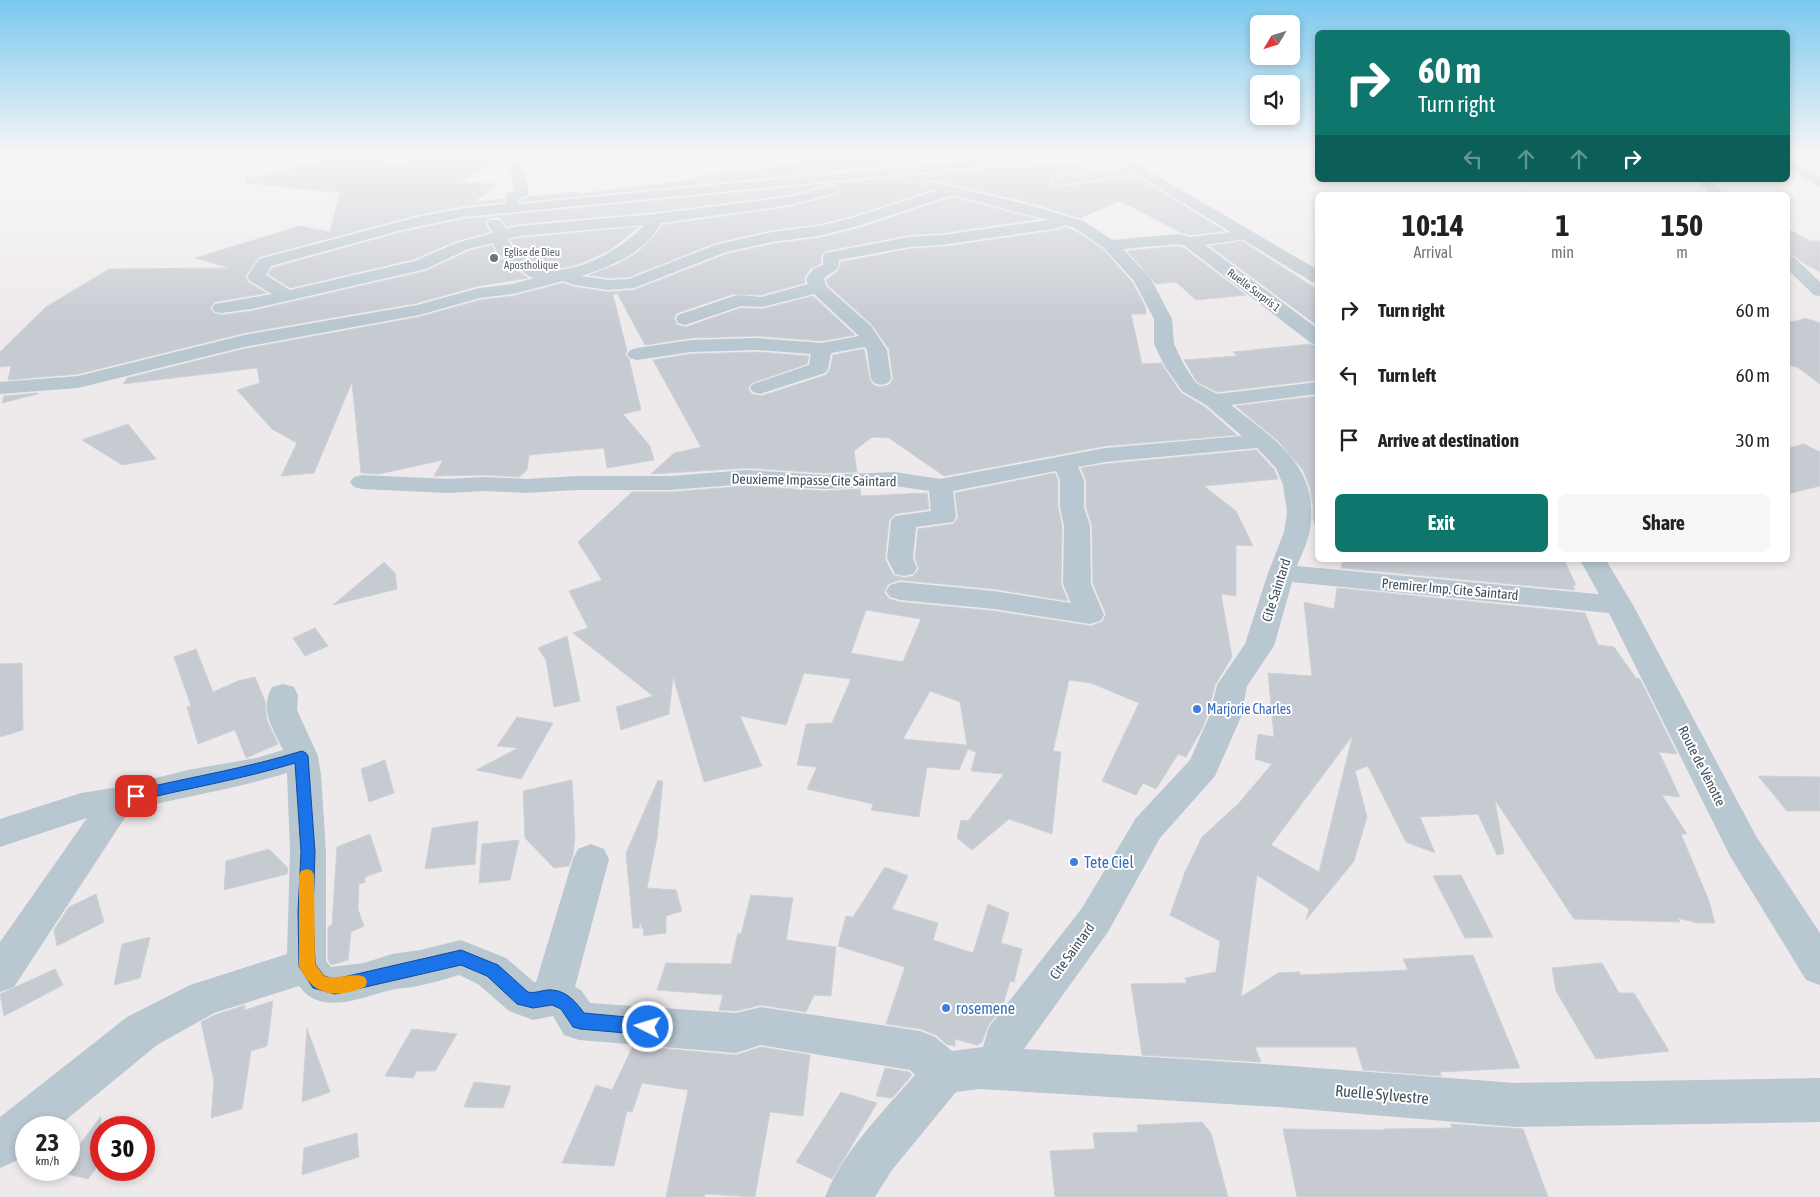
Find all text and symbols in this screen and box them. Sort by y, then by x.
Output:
north arrow [1250,15,1300,65]
map controls [1250,15,1300,125]
icon: right [1335,50,1400,115]
text: 60 m [1418,50,1481,90]
button: sound [1250,75,1300,125]
text: Turn right [1418,91,1495,117]
icon: left [1459,145,1487,173]
icon: ahead [1512,145,1540,173]
icon: ahead [1565,145,1593,173]
icon: right [1618,145,1646,173]
text: 10:14 [1402,208,1464,242]
text: 1 [1555,208,1570,242]
text: 150 [1661,208,1703,242]
text: Arrival [1413,243,1453,261]
text: min [1551,243,1574,261]
text: m [1676,243,1688,261]
place label: Eglise de Dieu Apostholique [504,246,560,271]
marker: Eglise de Dieu Apostholique [488,252,500,264]
street label: Ruelle Surpris 1 [1225,266,1283,314]
icon: right [1335,296,1363,324]
text: Turn right [1378,299,1445,321]
text: 60 m [1736,299,1770,321]
icon: left [1335,361,1363,389]
text: Turn left [1378,364,1436,386]
text: 60 m [1736,364,1770,386]
icon: arrive [1335,426,1363,454]
text: Arrive at destination [1378,429,1519,451]
text: 30 m [1736,429,1770,451]
street label: Deuxieme Impasse Cite Saintard [731,471,897,489]
button: Exit [1335,494,1548,552]
button: Share [1558,494,1770,552]
street label: Cite Saintard [1258,556,1294,624]
street label: Premirer Imp. Cite Saintard [1381,575,1519,603]
place label: Marjorie Charles [1207,701,1291,717]
marker: Marjorie Charles [1191,703,1203,715]
street label: Route de Vénotte [1675,723,1729,809]
pin [115,775,157,817]
icon: arrive [122,782,150,810]
place label: Tete Ciel [1084,853,1134,871]
marker: Tete Ciel [1068,856,1080,868]
street label: Cite Saintard [1046,920,1098,982]
place label: rosemene [956,999,1015,1017]
position arrow [621,1000,673,1052]
marker: rosemene [940,1002,952,1014]
street label: Ruelle Sylvestre [1334,1081,1430,1108]
speed limit sign: 30 [90,1116,155,1181]
text: 23 [36,1128,59,1156]
text: km/h [36,1154,59,1168]

